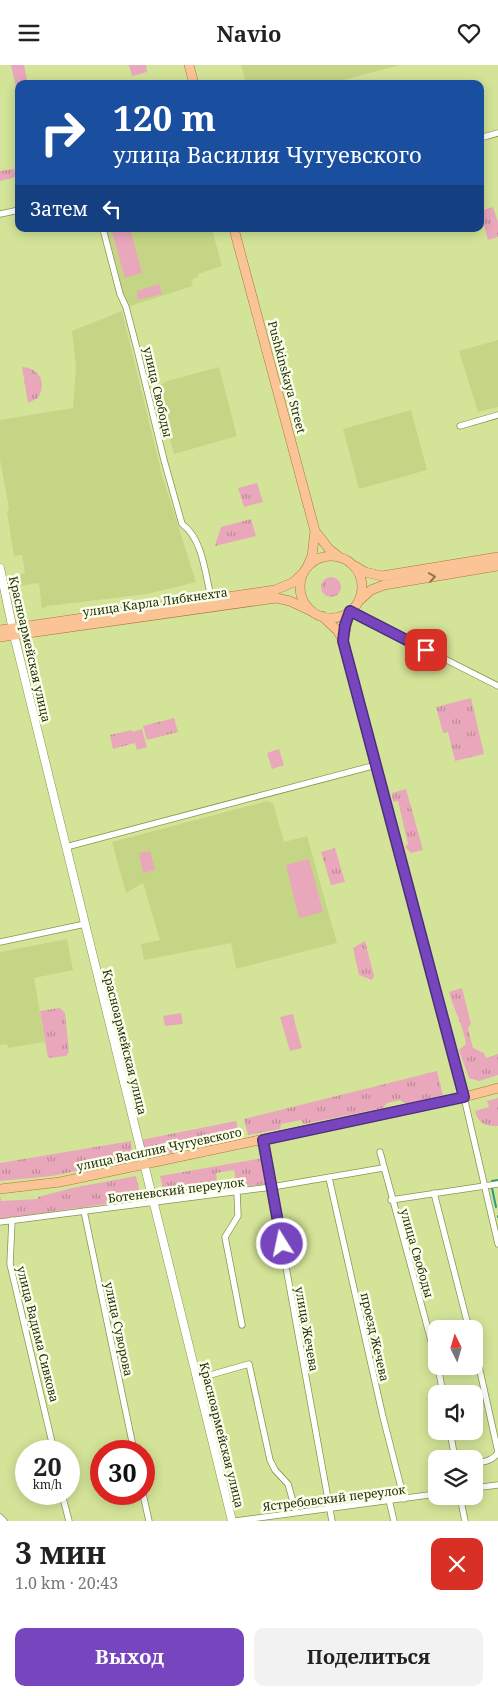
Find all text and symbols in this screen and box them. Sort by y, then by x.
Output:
text: Navio [216,18,282,48]
icon: menu [15,19,43,47]
icon: heart [455,19,483,47]
text: 120 m [113,94,216,141]
icon: right [30,100,95,165]
text: улица Василия Чугуевского [113,139,422,169]
icon: left [98,195,126,223]
text: Затем [30,196,88,222]
street label: Pushkinskaya Street [264,319,310,435]
street label: улица Свободы [139,345,177,439]
one-way arrow [429,572,437,583]
street label: Красноармейская улица [5,574,55,724]
street label: улица Карла Либкнехта [82,583,229,621]
pin [405,629,447,671]
icon: arrive [412,636,440,664]
street label: Красноармейская улица [99,967,151,1117]
street label: улица Василия Чугуевского [75,1123,243,1175]
street label: Ботеневский переулок [107,1173,246,1207]
street label: улица Свободы [396,1206,438,1300]
position arrow [255,1217,307,1269]
street label: улица Вадима Сивкова [13,1264,63,1404]
street label: улица Суворова [101,1280,137,1378]
street label: улица Жечева [291,1285,323,1373]
street label: проезд Жечева [357,1291,394,1383]
north arrow [428,1320,482,1375]
map controls [428,1320,483,1505]
street label: Красноармейская улица [196,1360,248,1510]
button: sound [428,1385,483,1440]
speed limit sign: 30 [90,1440,155,1505]
text: 20 [33,1449,62,1483]
button: layers [428,1450,483,1505]
text: km/h [33,1476,62,1493]
street label: Ястребовский переулок [261,1481,407,1515]
text: 3 мин [15,1532,106,1573]
button: close [431,1538,483,1590]
text: 1.0 km · 20:43 [15,1572,118,1594]
button: Выход [15,1628,244,1686]
button: Поделиться [254,1628,483,1686]

